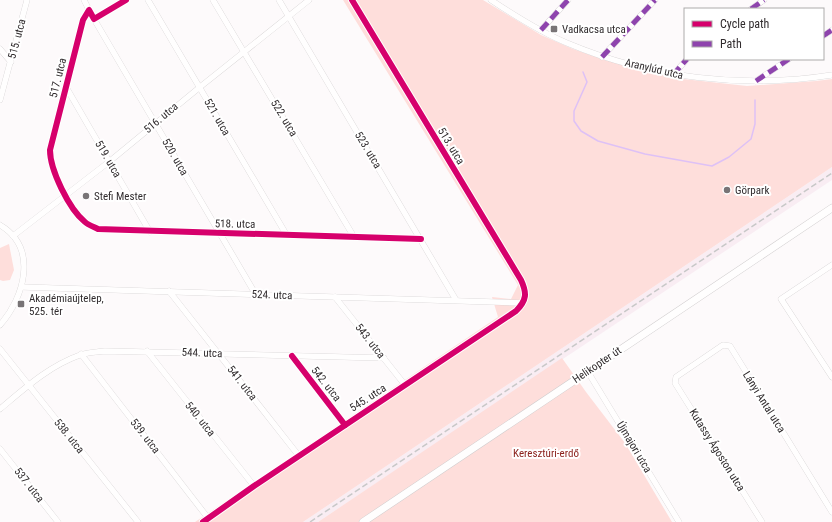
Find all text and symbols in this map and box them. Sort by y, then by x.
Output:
legend [684,8,824,60]
text: Cycle path [720,17,770,31]
street label: 515. utca [5,18,29,60]
place label: Vadkacsa utca [562,23,626,36]
marker: Vadkacsa utca [549,24,559,34]
text: Path [720,37,742,51]
street label: Aranylúd utca [624,56,684,82]
street label: 517. utca [47,57,69,99]
street label: 521. utca [201,96,233,138]
street label: 522. utca [268,97,300,139]
street label: 516. utca [141,100,181,136]
street label: 513. utca [435,125,467,167]
street label: 523. utca [352,129,384,171]
street label: 520. utca [159,136,191,178]
street label: 519. utca [92,138,124,180]
place label: Görpark [735,184,769,197]
marker: Görpark [722,185,732,195]
place label: Stefi Mester [94,190,147,203]
marker: Stefi Mester [81,191,91,201]
street label: 518. utca [215,217,255,231]
street label: 524. utca [251,288,293,302]
place label: Akadémiaújtelep, 525. tér [29,292,104,318]
marker: Akadémiaújtelep, 525. tér [16,299,26,309]
street label: 543. utca [352,321,388,361]
street label: Helikopter út [570,344,624,386]
street label: 544. utca [181,346,223,360]
street label: 541. utca [224,363,260,403]
street label: 542. utca [308,364,344,404]
street label: Lányi Antal utca [740,369,788,435]
street label: 545. utca [347,381,389,415]
street label: 540. utca [182,399,218,439]
street label: Kutassy Ágoston utca [686,406,748,494]
street label: 538. utca [51,416,87,456]
street label: 539. utca [127,416,163,456]
street label: Újmajori utca [614,419,654,475]
park label: Keresztúri-erdő [513,447,579,460]
street label: 537. utca [11,465,47,505]

